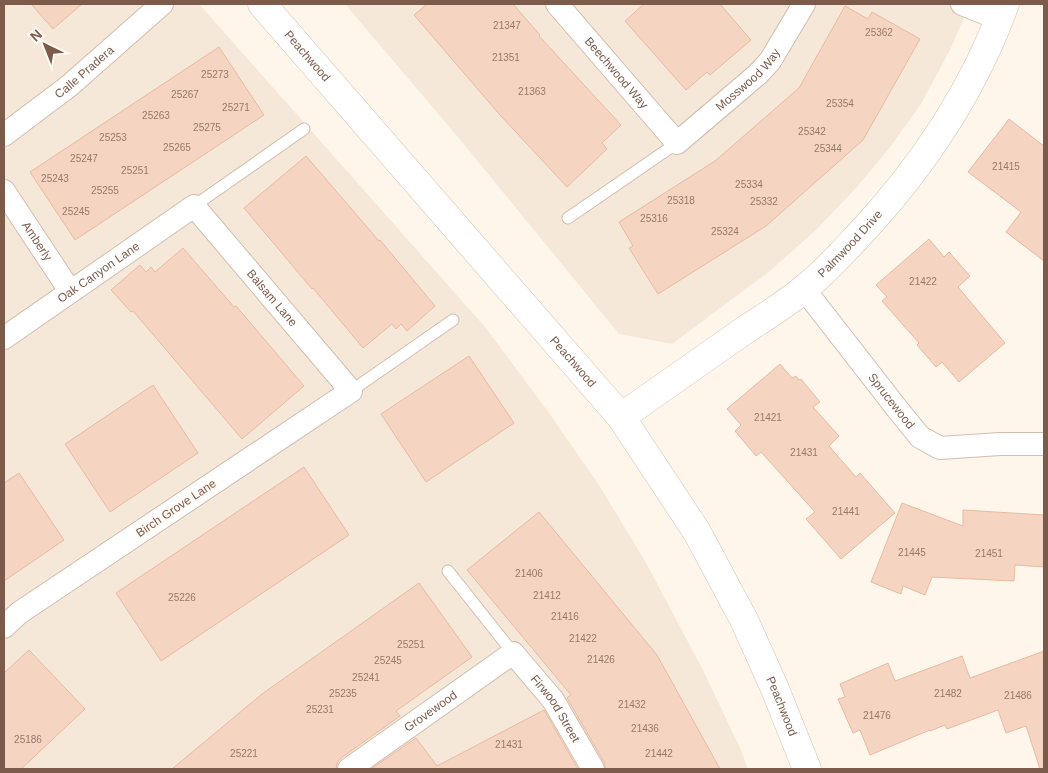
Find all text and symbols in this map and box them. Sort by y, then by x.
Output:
north arrow [20,20,70,70]
house number: 21347 [493,20,521,31]
text: N [27,26,45,45]
house number: 25362 [865,27,893,38]
street label: Peachwood [281,28,333,84]
street label: Beechwood Way [582,34,651,111]
street label: Calle Pradera [52,43,117,101]
street label: Mosswood Way [713,46,783,114]
house number: 21351 [492,52,520,63]
house number: 25273 [201,69,229,80]
house number: 21363 [518,86,546,97]
house number: 25267 [171,89,199,100]
house number: 25354 [826,98,854,109]
house number: 25271 [222,102,250,113]
house number: 25263 [142,110,170,121]
house number: 25275 [193,122,221,133]
house number: 25342 [798,126,826,137]
house number: 25253 [99,132,127,143]
house number: 25265 [163,142,191,153]
house number: 25344 [814,143,842,154]
house number: 25247 [70,153,98,164]
house number: 21415 [992,161,1020,172]
house number: 25251 [121,165,149,176]
house number: 25243 [41,173,69,184]
house number: 25334 [735,179,763,190]
house number: 25255 [91,185,119,196]
house number: 25318 [667,195,695,206]
house number: 25332 [750,196,778,207]
house number: 25245 [62,206,90,217]
street label: Palmwood Drive [815,207,885,280]
house number: 25316 [640,213,668,224]
street label: Amberly [19,219,55,263]
house number: 25324 [711,226,739,237]
street label: Oak Canyon Lane [55,239,142,306]
street label: Balsam Lane [244,267,300,330]
house number: 21422 [909,276,937,287]
street label: Peachwood [547,333,599,390]
street label: Sprucewood [865,370,918,432]
house number: 21421 [754,412,782,423]
house number: 21431 [790,447,818,458]
street label: Birch Grove Lane [133,476,219,540]
house number: 21441 [832,506,860,517]
house number: 21445 [898,547,926,558]
house number: 21451 [975,548,1003,559]
house number: 21406 [515,568,543,579]
house number: 21412 [533,590,561,601]
house number: 25226 [168,592,196,603]
house number: 21416 [551,611,579,622]
house number: 21422 [569,633,597,644]
house number: 25251 [397,639,425,650]
house number: 21426 [587,654,615,665]
house number: 25245 [374,655,402,666]
house number: 25241 [352,672,380,683]
street label: Firwood Street [528,672,583,745]
street label: Peachwood [763,674,800,738]
house number: 25235 [329,688,357,699]
street label: Grovewood [402,688,460,735]
house number: 21482 [934,688,962,699]
house number: 21486 [1004,690,1032,701]
house number: 21432 [618,699,646,710]
house number: 25231 [306,704,334,715]
house number: 21476 [863,710,891,721]
house number: 21436 [631,723,659,734]
house number: 25186 [14,734,42,745]
house number: 21431 [495,739,523,750]
house number: 25221 [230,748,258,759]
house number: 21442 [645,748,673,759]

